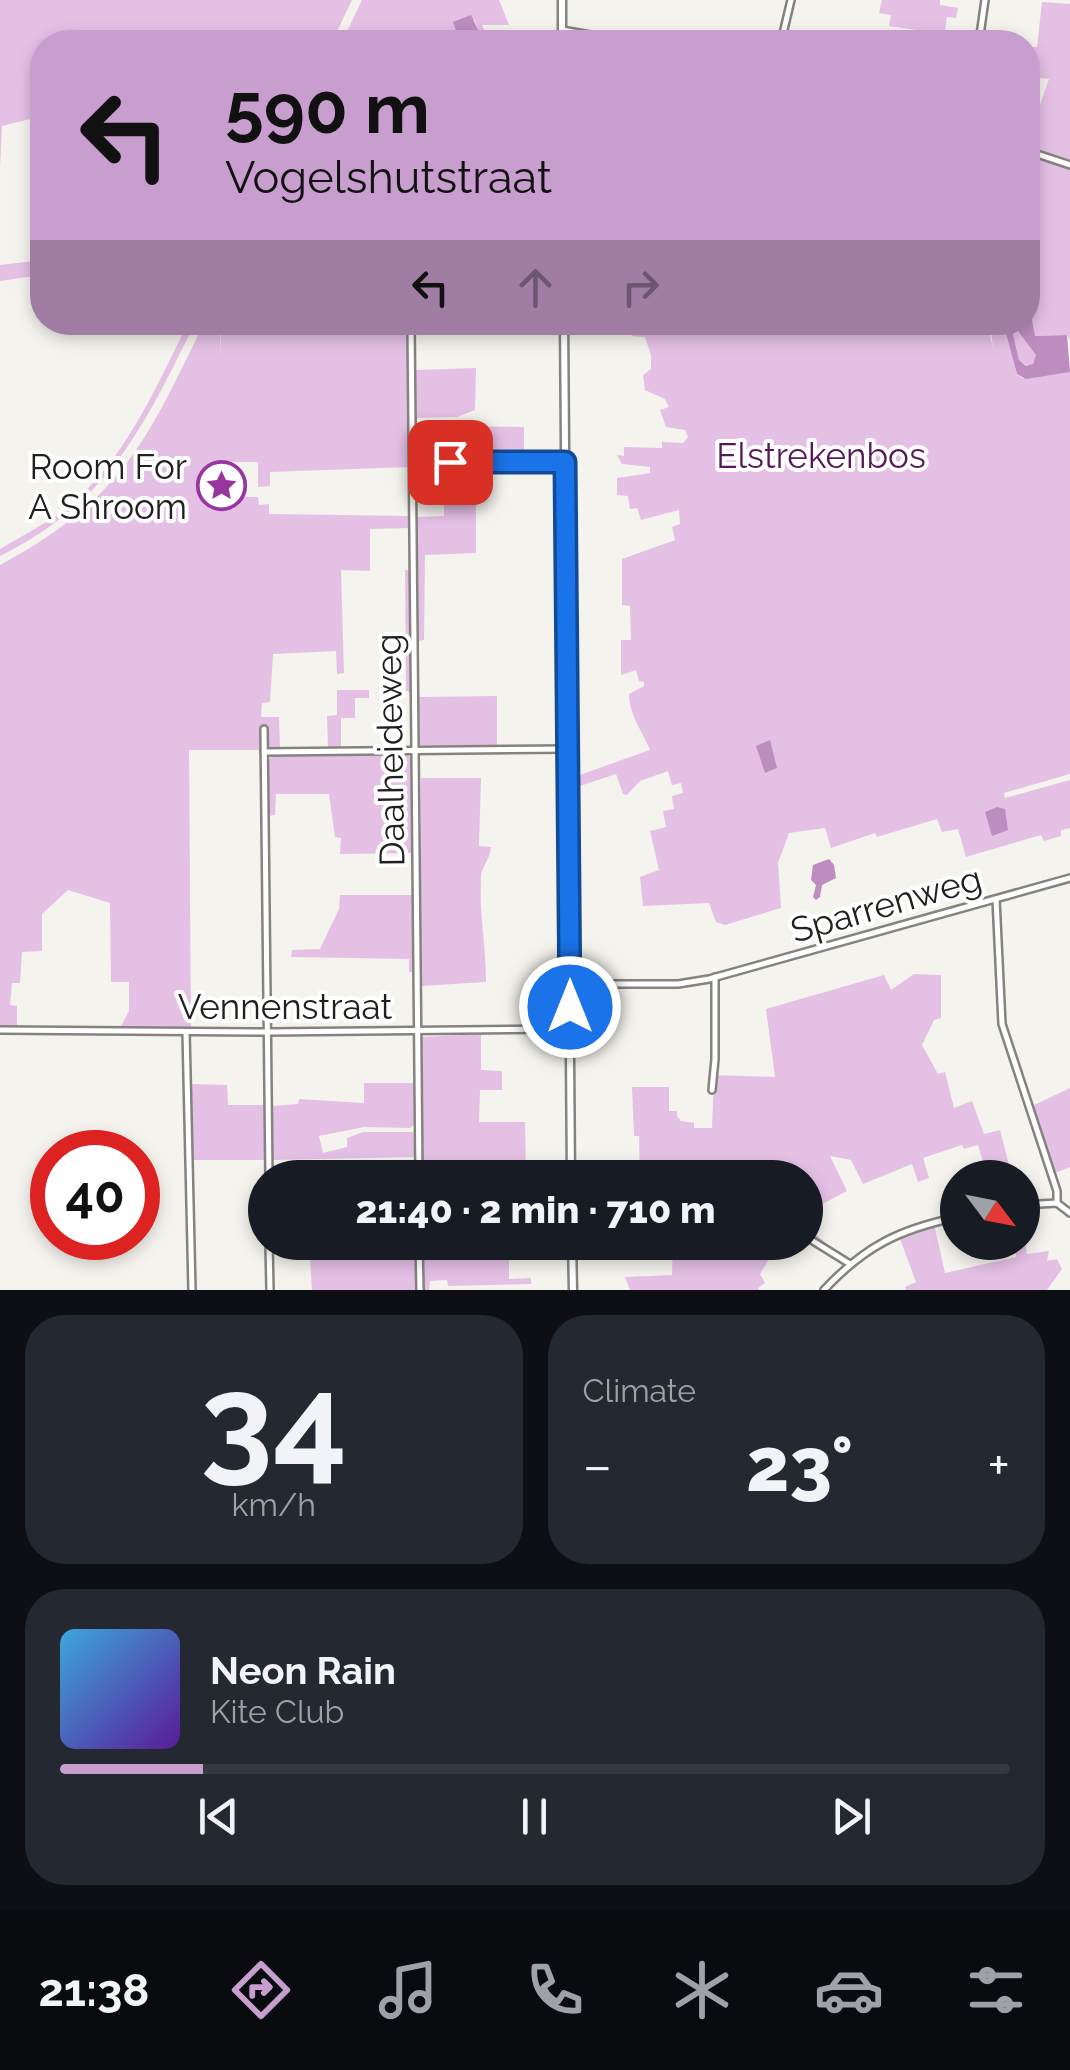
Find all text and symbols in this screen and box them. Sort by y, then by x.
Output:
text: 590 m [225,67,430,149]
icon: left [60,70,190,200]
text: Vogelshutstraat [225,151,552,204]
icon: left [403,260,458,315]
icon: ahead [508,260,563,315]
icon: right [613,260,668,315]
pin [408,420,493,505]
icon: arrive [423,435,478,490]
park label: Elstrekenbos [716,435,926,476]
place label: Room For A Shroom [28,446,187,527]
place icon: Room For A Shroom [196,460,248,512]
street label: Daalheideweg [367,633,413,867]
street label: Sparrenweg [786,857,986,951]
position arrow [518,955,622,1059]
street label: Vennenstraat [178,986,392,1027]
speed limit sign: 40 [30,1130,160,1260]
north arrow [940,1160,1040,1260]
map controls [940,1160,1040,1260]
text: 21:40 · 2 min · 710 m [355,1187,716,1232]
text: 34 [200,1345,347,1497]
text: Climate [583,1372,696,1409]
text: 23° [746,1420,853,1509]
text: − [583,1433,612,1498]
text: + [987,1433,1010,1498]
text: km/h [232,1486,316,1523]
text: Neon Rain [210,1648,396,1693]
text: Kite Club [210,1693,344,1730]
icon: previous [191,1789,246,1844]
icon: pause [507,1789,562,1844]
icon: next [824,1789,879,1844]
icon: directions [226,1955,296,2025]
icon: music [373,1955,443,2025]
icon: phone [520,1955,590,2025]
icon: climate [667,1955,737,2025]
icon: car [814,1955,884,2025]
icon: filters [961,1955,1031,2025]
text: 21:38 [38,1964,150,2017]

